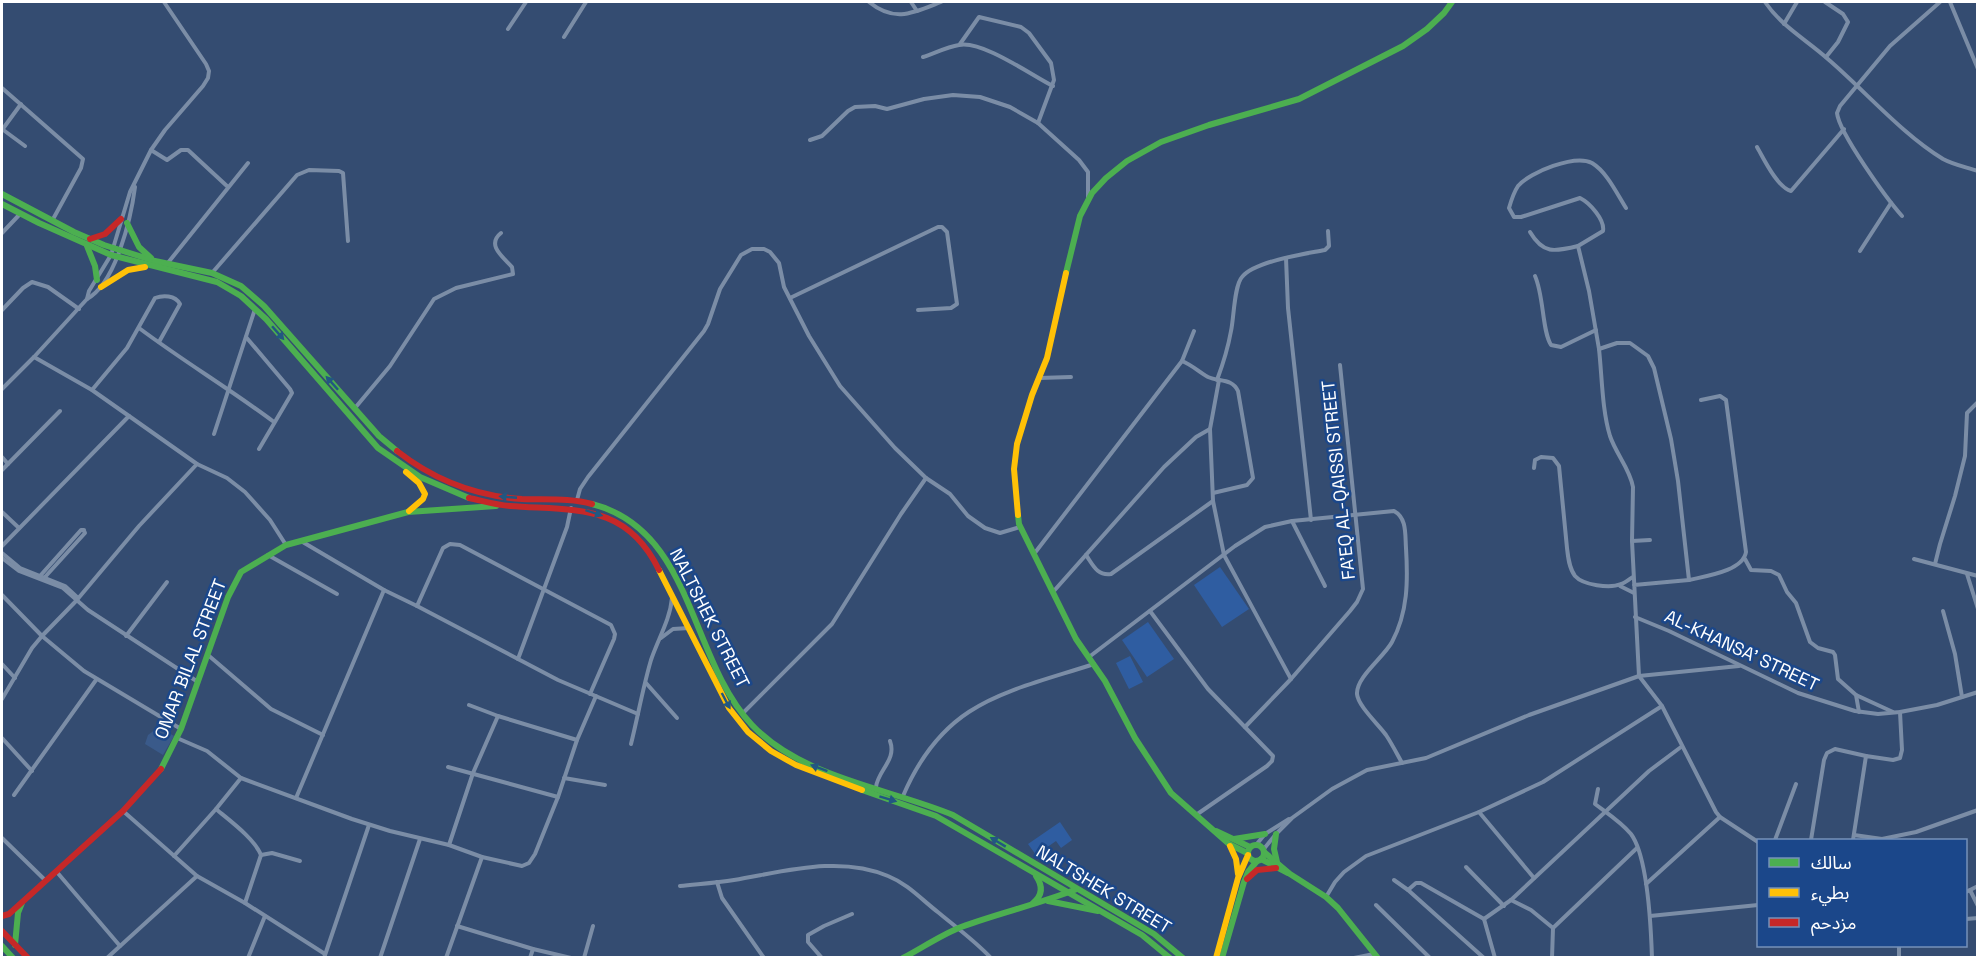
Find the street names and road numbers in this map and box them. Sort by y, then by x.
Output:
street label: FA'EQ AL-QAISSI STREET [1316,379,1360,581]
street label: NALTSHEK STREET [665,544,755,692]
street label: OMAR BILAL STREET [149,575,231,742]
street label: AL-KHANSA' STREET [1661,604,1823,696]
street label: NALTSHEK STREET [1032,840,1176,939]

